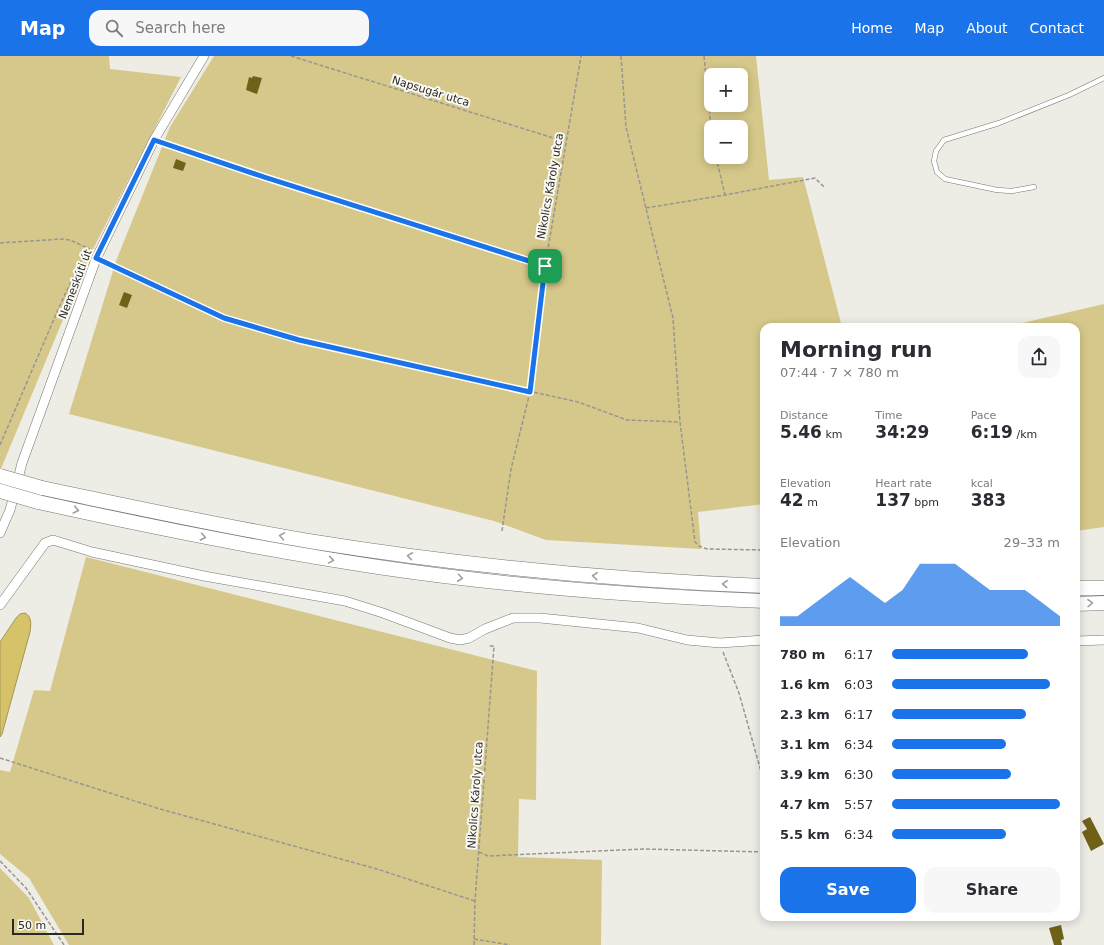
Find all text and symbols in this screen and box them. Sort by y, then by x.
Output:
search box [89,10,369,46]
text: Map [20,17,65,39]
icon: search [103,17,125,39]
text: Search here [135,19,225,37]
text: Home [851,20,893,36]
text: Map [915,20,944,36]
text: About [966,20,1008,36]
text: Contact [1030,20,1084,36]
map controls [704,68,748,164]
button: + [704,68,748,112]
street label: Napsugár utca [390,73,471,109]
button: − [704,120,748,164]
street label: Nikolics Károly utca [535,132,566,240]
street label: Nemeskúti út [56,247,95,321]
pin [528,249,562,283]
icon: arrive [534,255,556,277]
button: share [1018,336,1060,378]
text: Morning run [780,337,932,362]
text: 07:44 · 7 × 780 m [780,365,899,380]
text: Distance [780,409,828,422]
text: Time [875,409,902,422]
text: Pace [971,409,996,422]
text: 5.46 [780,422,822,442]
text: 34:29 [875,422,929,442]
text: 6:19 [971,422,1013,442]
text: km [822,428,843,441]
text: /km [1013,428,1037,441]
text: Elevation [780,477,831,490]
text: Heart rate [875,477,932,490]
text: kcal [971,477,993,490]
text: 42 [780,490,804,510]
text: 137 [875,490,911,510]
text: 383 [971,490,1006,510]
text: m [804,496,818,509]
text: bpm [911,496,939,509]
one-way arrow [73,506,79,514]
one-way arrow [200,532,206,541]
one-way arrow [279,532,285,541]
text: Elevation [780,535,840,550]
text: 29–33 m [1004,535,1060,550]
one-way arrow [407,552,413,561]
one-way arrow [328,555,334,564]
one-way arrow [592,572,598,581]
one-way arrow [457,573,463,582]
one-way arrow [722,580,728,589]
one-way arrow [1087,599,1093,608]
text: 780 m [780,647,825,662]
text: 6:17 [844,647,873,662]
text: 1.6 km [780,677,830,692]
text: 6:03 [844,677,873,692]
text: 2.3 km [780,707,830,722]
text: 6:17 [844,707,873,722]
text: 3.1 km [780,737,830,752]
text: 6:34 [844,737,873,752]
street label: Nikolics Károly utca [465,741,486,849]
text: 3.9 km [780,767,830,782]
text: 6:30 [844,767,873,782]
text: 4.7 km [780,797,830,812]
text: 5:57 [844,797,873,812]
text: 5.5 km [780,827,830,842]
text: 6:34 [844,827,873,842]
button: Save [780,867,916,913]
button: Share [924,867,1060,913]
scale bar [12,917,84,936]
text: 50 m [18,919,46,932]

